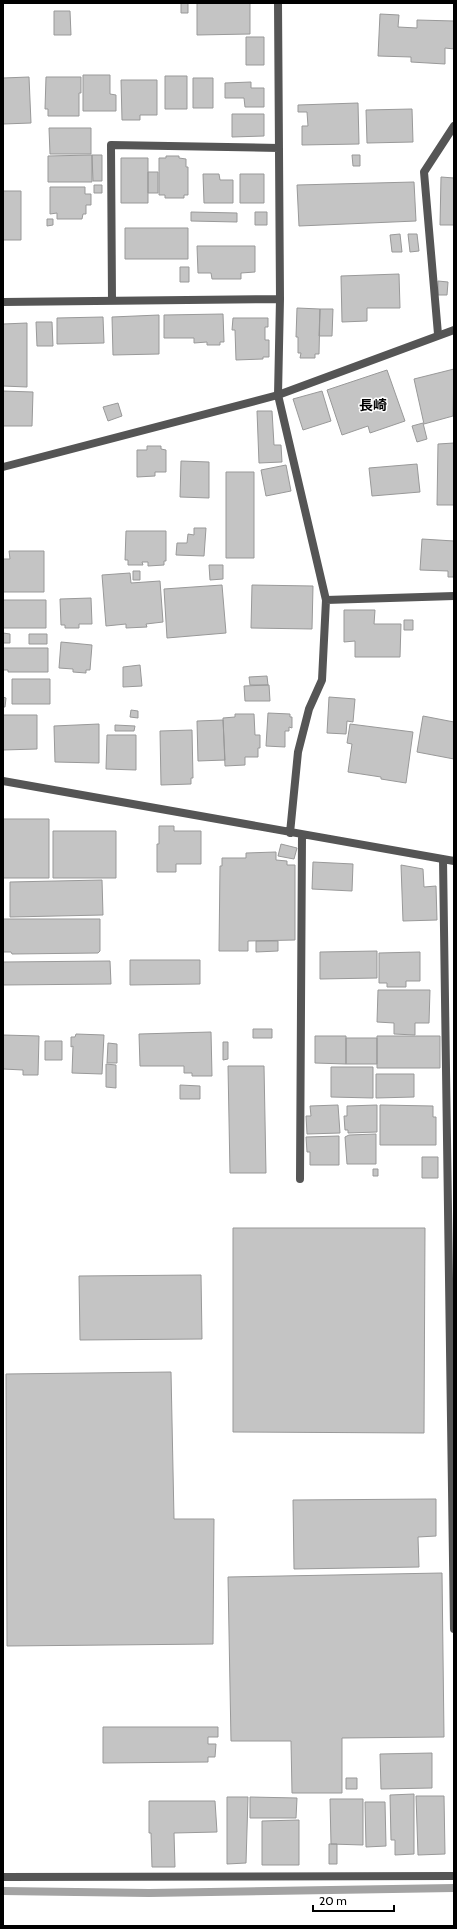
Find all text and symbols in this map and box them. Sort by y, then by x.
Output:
district label: 長崎 [359,396,387,414]
scale bar [313,1887,394,1913]
text: 20 m [319,1893,347,1908]

